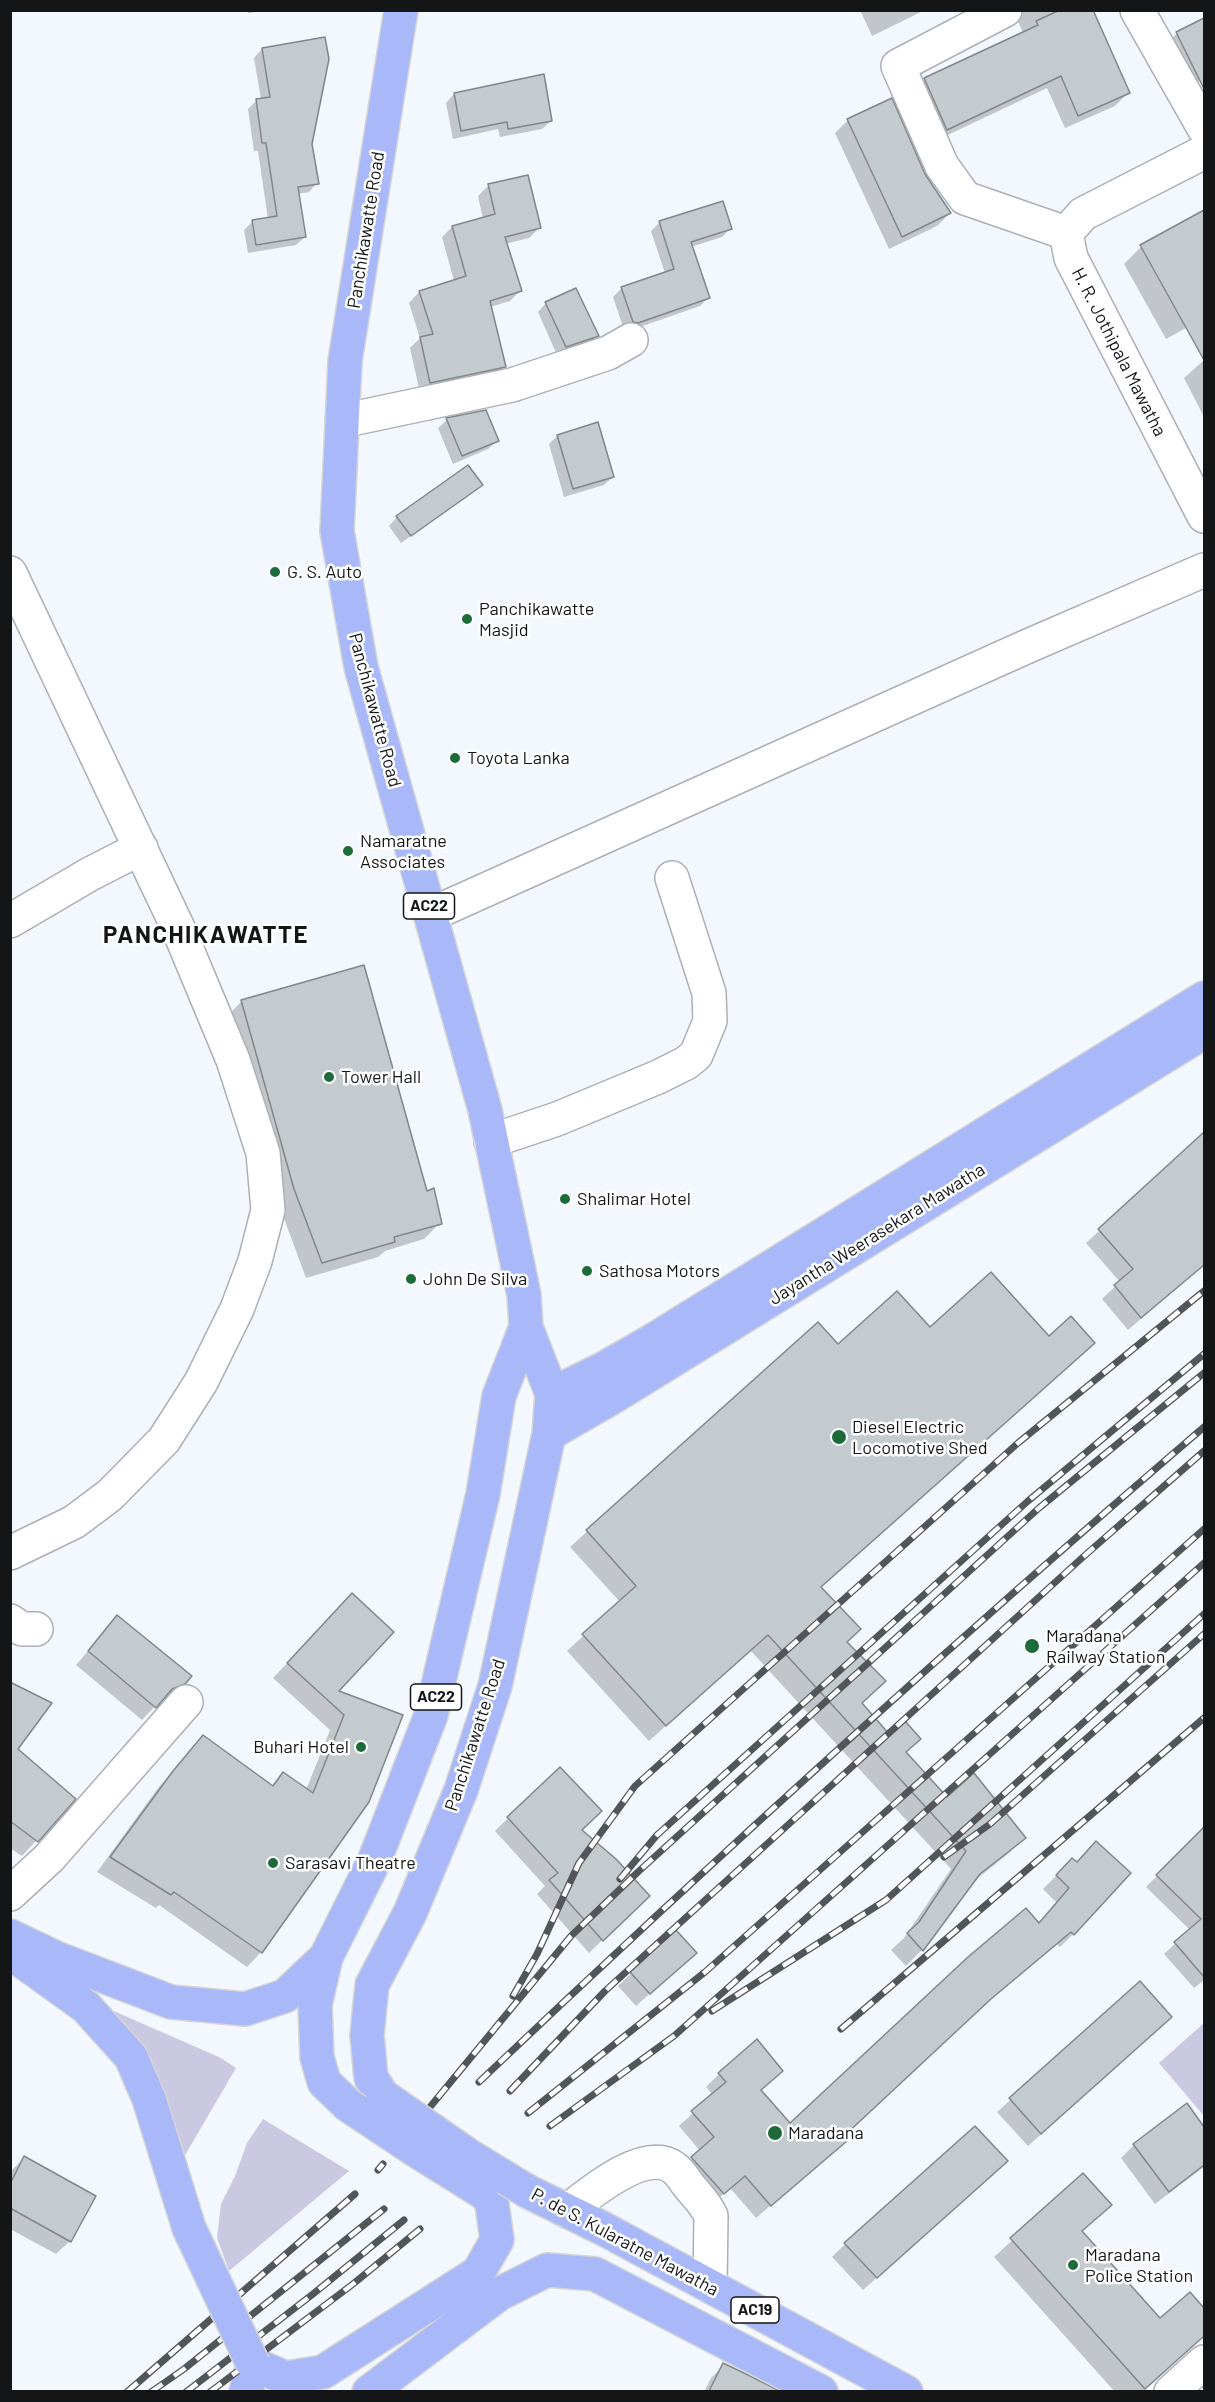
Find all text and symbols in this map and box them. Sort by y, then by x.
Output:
street label: Panchikawatte Road [343,150,389,310]
street label: H. R. Jothipala Mawatha [1067,264,1171,440]
place label: G. S. Auto [287,561,362,583]
marker: G. S. Auto [268,565,282,579]
place label: Panchikawatte Masjid [479,598,594,640]
marker: Panchikawatte Masjid [460,612,474,626]
street label: Panchikawatte Road [344,631,406,789]
place label: Toyota Lanka [467,747,570,769]
marker: Toyota Lanka [448,751,462,765]
place label: Namaratne Associates [360,830,447,872]
marker: Namaratne Associates [341,844,355,858]
road number: AC22 [404,893,454,919]
district label: PANCHIKAWATTE [103,921,309,949]
place label: Tower Hall [341,1066,421,1088]
marker: Tower Hall [322,1070,336,1084]
street label: Jayantha Weerasekara Mawatha [765,1159,989,1309]
place label: Shalimar Hotel [577,1188,691,1210]
marker: Shalimar Hotel [558,1192,572,1206]
place label: Sathosa Motors [599,1260,720,1282]
marker: Sathosa Motors [580,1264,594,1278]
place label: John De Silva [423,1268,527,1290]
marker: John De Silva [404,1272,418,1286]
place label: Diesel Electric Locomotive Shed [852,1416,988,1458]
marker: Diesel Electric Locomotive Shed [830,1428,848,1446]
place label: Maradana Railway Station [1046,1625,1166,1668]
marker: Maradana Railway Station [1023,1637,1041,1655]
street label: Panchikawatte Road [440,1656,510,1814]
road number: AC22 [410,1684,462,1710]
place label: Buhari Hotel [253,1736,349,1758]
marker: Buhari Hotel [354,1740,368,1754]
place label: Sarasavi Theatre [285,1852,416,1874]
marker: Sarasavi Theatre [266,1856,280,1870]
place label: Maradana [788,2122,864,2144]
marker: Maradana [766,2124,784,2142]
street label: P. de S. Kularatne Mawatha [528,2183,722,2301]
place label: Maradana Police Station [1085,2244,1193,2286]
marker: Maradana Police Station [1066,2258,1080,2272]
road number: AC19 [731,2297,779,2323]

